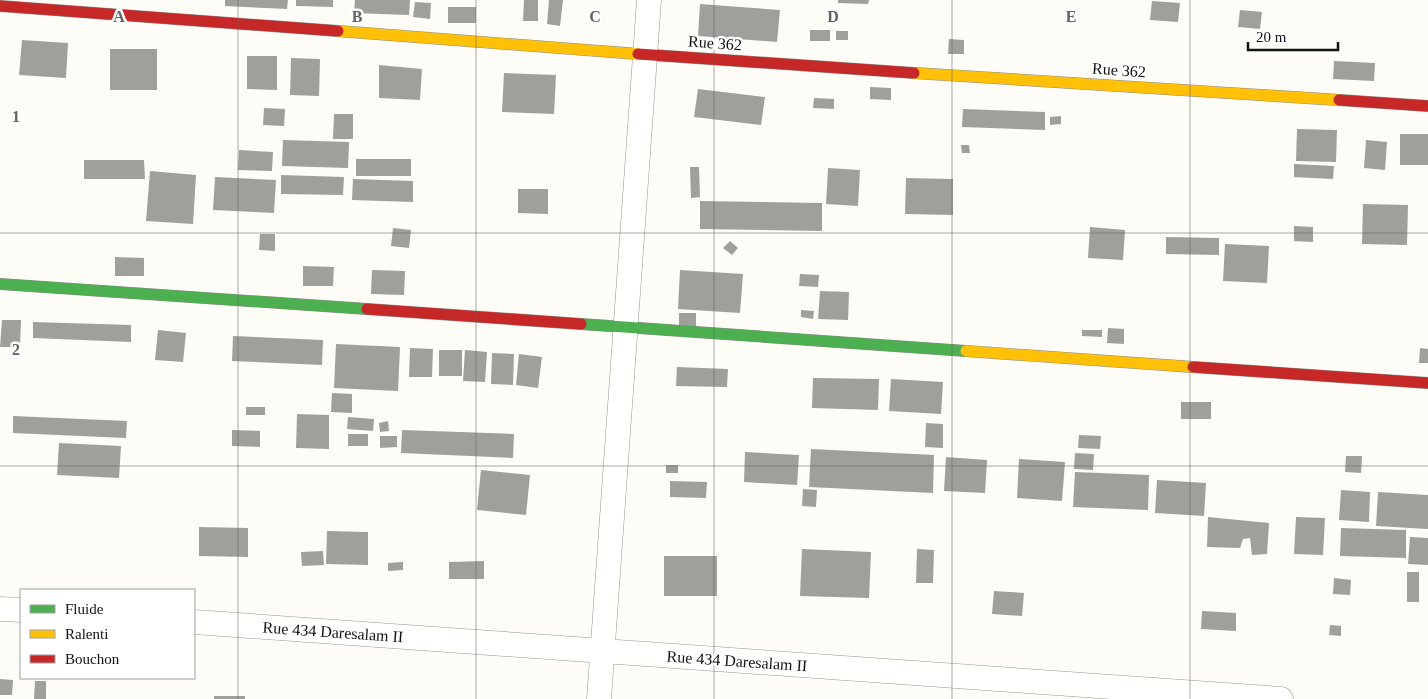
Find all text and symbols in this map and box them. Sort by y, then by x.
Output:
text: A [113,8,125,25]
text: B [352,8,363,25]
text: C [589,8,601,25]
text: D [827,8,839,25]
text: E [1066,8,1076,25]
scale bar [1248,20,1338,52]
text: 20 m [1256,29,1287,45]
street label: Rue 362 [688,33,742,53]
street label: Rue 362 [1092,60,1146,80]
text: 1 [12,108,20,125]
text: 2 [12,341,20,358]
legend [20,589,195,679]
text: Fluide [65,601,104,617]
street label: Rue 434 Daresalam II [262,619,404,645]
text: Ralenti [65,626,108,642]
street label: Rue 434 Daresalam II [666,648,808,674]
text: Bouchon [65,651,120,667]

